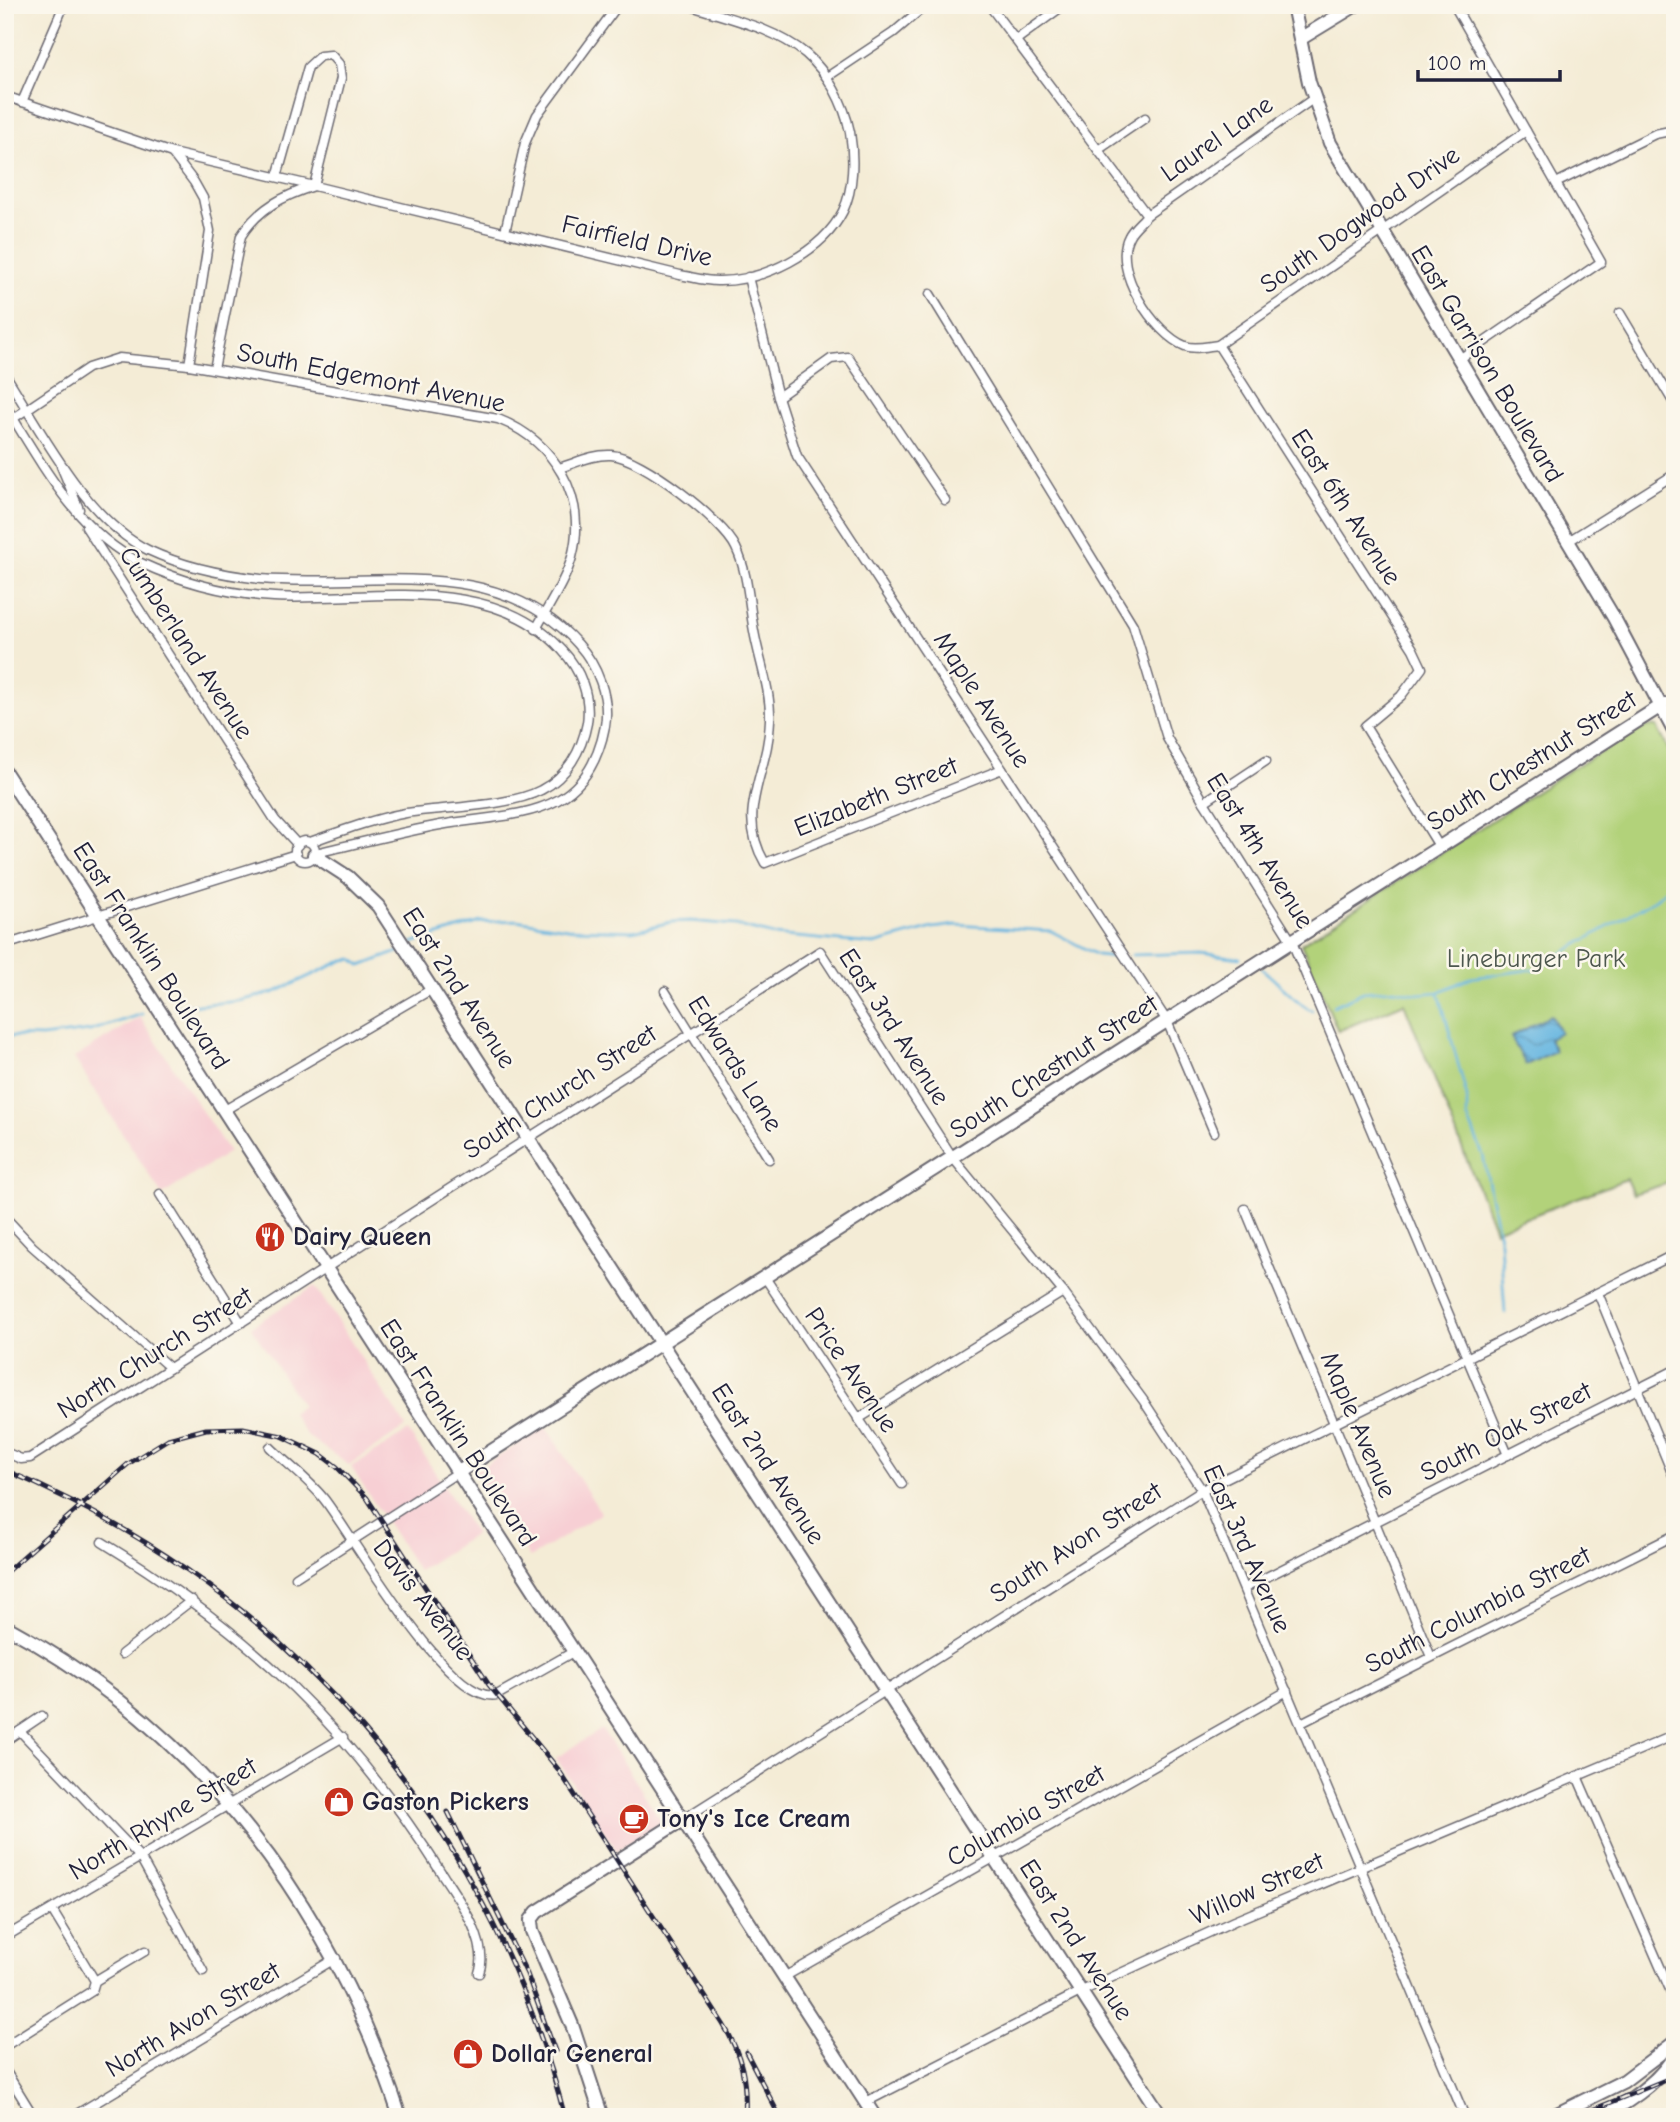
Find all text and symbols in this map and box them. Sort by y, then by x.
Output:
scale bar [1418,38,1559,82]
text: 100 m [1428,51,1486,75]
street label: Laurel Lane [1155,89,1279,189]
street label: South Dogwood Drive [1255,140,1465,300]
street label: Fairfield Drive [559,209,715,273]
street label: East Garrison Boulevard [1404,240,1570,488]
street label: South Edgemont Avenue [234,337,508,419]
street label: East 6th Avenue [1285,424,1407,590]
street label: Cumberland Avenue [113,541,259,745]
street label: Maple Avenue [927,627,1037,773]
street label: South Chestnut Street [1422,683,1644,838]
street label: Elizabeth Street [790,750,963,843]
street label: East 4th Avenue [1200,768,1320,934]
street label: East Franklin Boulevard [66,837,236,1075]
street label: East 2nd Avenue [396,902,522,1074]
street label: East 3rd Avenue [832,943,956,1111]
park label: Lineburger Park [1447,944,1626,974]
street label: South Chestnut Street [945,988,1165,1145]
street label: Edwards Lane [681,991,789,1137]
street label: South Church Street [458,1017,664,1166]
restaurant icon: Dairy Queen [253,1220,287,1254]
place label: Dairy Queen [293,1222,432,1252]
street label: North Church Street [52,1280,259,1425]
street label: Price Avenue [798,1302,904,1438]
street label: East Franklin Boulevard [373,1314,543,1552]
street label: Maple Avenue [1314,1348,1402,1502]
street label: South Oak Street [1415,1375,1598,1488]
street label: East 2nd Avenue [705,1378,831,1550]
street label: East 3rd Avenue [1197,1461,1297,1637]
street label: South Avon Street [984,1475,1169,1610]
street label: Davis Avenue [366,1534,480,1666]
street label: South Columbia Street [1360,1539,1597,1680]
street label: North Rhyne Street [64,1750,264,1887]
street label: Columbia Street [942,1758,1112,1873]
shop icon: Gaston Pickers [322,1785,356,1819]
place label: Gaston Pickers [362,1787,529,1817]
cafe icon: Tony's Ice Cream [617,1802,651,1836]
place label: Tony's Ice Cream [657,1804,850,1834]
street label: Willow Street [1186,1846,1330,1932]
street label: East 2nd Avenue [1013,1854,1139,2026]
street label: North Avon Street [100,1955,287,2084]
shop icon: Dollar General [451,2037,485,2071]
place label: Dollar General [491,2039,653,2069]

